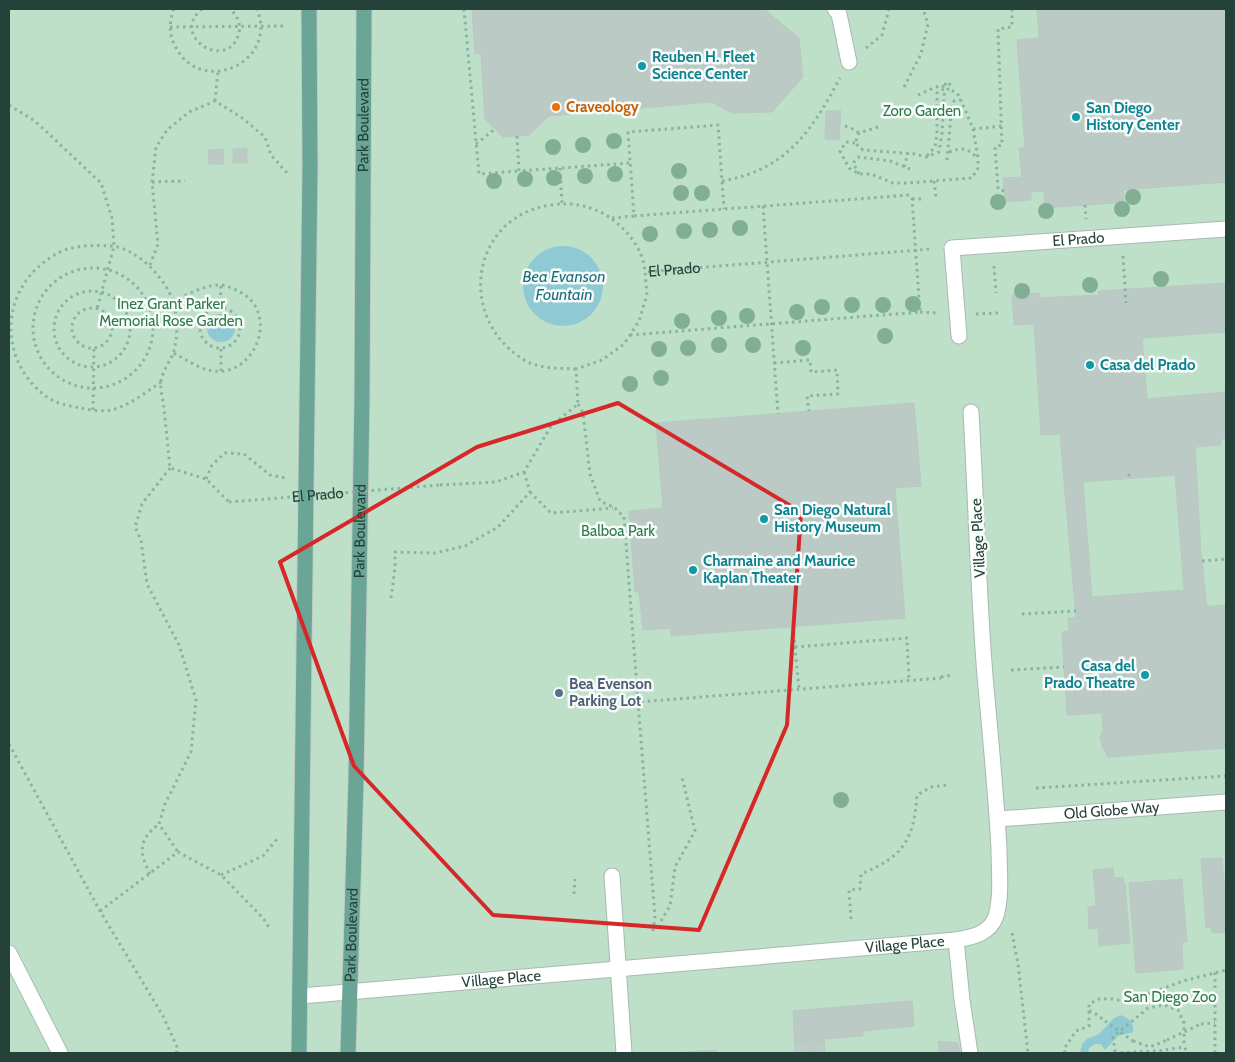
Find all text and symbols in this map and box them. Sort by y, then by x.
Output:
place label: Reuben H. Fleet Science Center [652,48,755,83]
marker: Reuben H. Fleet Science Center [636,60,648,72]
street label: Park Boulevard [354,78,373,172]
place label: Craveology [566,98,640,116]
place label: San Diego History Center [1086,99,1180,134]
marker: Craveology [550,101,562,113]
park label: Zoro Garden [883,102,961,120]
marker: San Diego History Center [1070,111,1082,123]
street label: El Prado [1052,228,1105,250]
street label: El Prado [648,259,701,281]
water label: Bea Evanson Fountain [523,267,605,304]
park label: Inez Grant Parker Memorial Rose Garden [99,295,243,330]
place label: Casa del Prado [1100,356,1196,374]
marker: Casa del Prado [1084,359,1096,371]
street label: El Prado [291,484,344,506]
street label: Park Boulevard [350,484,370,578]
street label: Village Place [967,498,989,578]
place label: San Diego Natural History Museum [774,501,891,536]
marker: San Diego Natural History Museum [758,513,770,525]
park label: Balboa Park [581,522,655,540]
place label: Charmaine and Maurice Kaplan Theater [703,552,855,587]
marker: Charmaine and Maurice Kaplan Theater [687,564,699,576]
place label: Casa del Prado Theatre [1044,657,1135,692]
marker: Casa del Prado Theatre [1139,669,1151,681]
place label: Bea Evenson Parking Lot [569,675,652,710]
marker: Bea Evenson Parking Lot [553,687,565,699]
street label: Old Globe Way [1063,798,1161,823]
street label: Park Boulevard [341,888,362,982]
street label: Village Place [864,932,945,957]
street label: Village Place [461,966,542,991]
park label: San Diego Zoo [1124,988,1216,1006]

